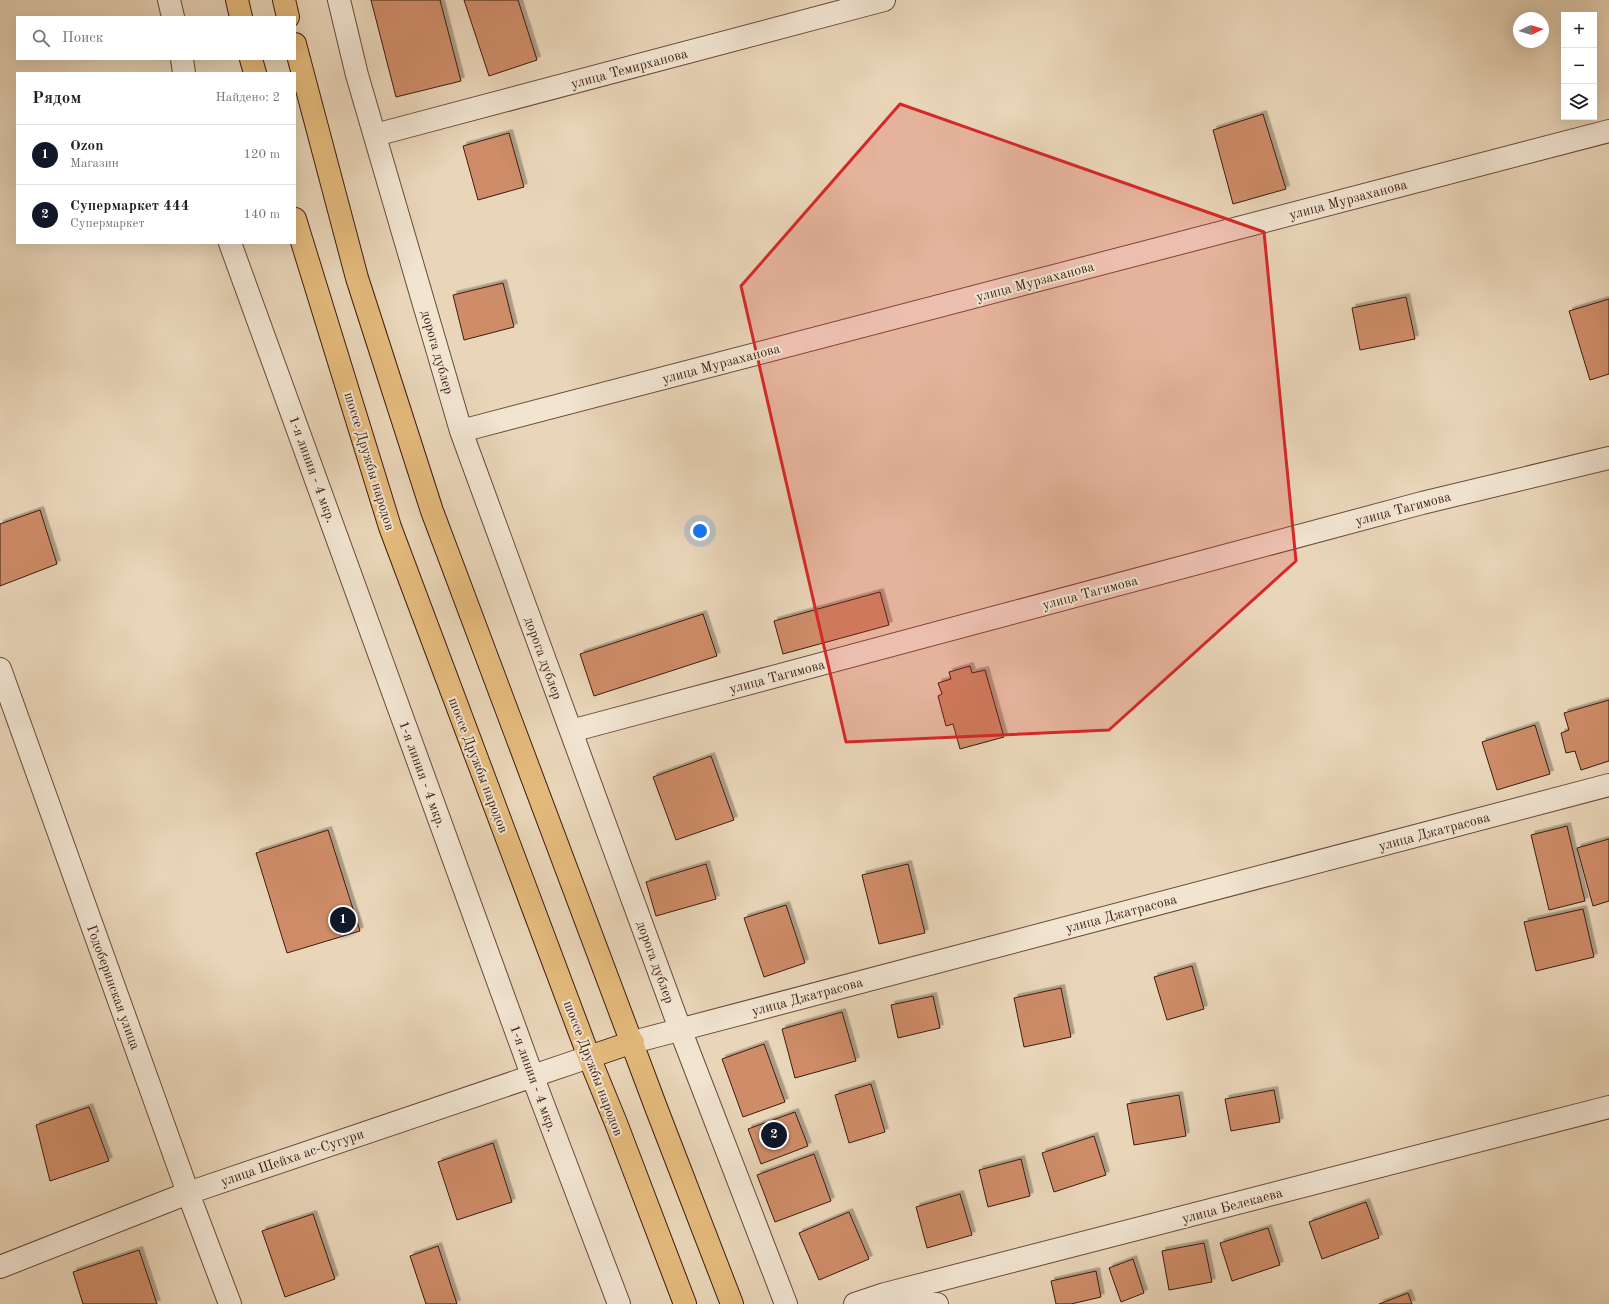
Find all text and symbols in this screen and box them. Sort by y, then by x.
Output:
north arrow [1513,12,1549,48]
map controls [1561,12,1597,120]
button: + [1561,12,1597,48]
search box [16,16,296,60]
icon: search [30,27,52,49]
text: Поиск [62,31,103,46]
street label: улица Темирханова [569,47,689,91]
button: − [1561,48,1597,84]
button: layers [1561,84,1597,120]
text: Рядом [32,90,81,107]
text: Найдено: 2 [216,91,280,104]
text: Ozon [70,139,103,154]
text: 1 [41,148,49,161]
text: 120 m [243,148,280,161]
text: Магазин [70,157,119,170]
street label: улица Мурзаханова [1288,177,1409,222]
text: Супермаркет 444 [70,199,189,214]
text: 2 [41,208,49,221]
text: 140 m [243,208,280,221]
text: Супермаркет [70,217,145,230]
street label: улица Мурзаханова [975,259,1096,304]
street label: дорога дублер [418,309,456,396]
street label: улица Мурзаханова [661,341,782,386]
street label: шоссе Дружбы народов [341,391,397,532]
street label: 1-я линия - 4 мкр. [286,414,338,525]
street label: улица Тагимова [1354,489,1453,528]
your location [690,521,710,541]
street label: улица Тагимова [1041,573,1140,612]
street label: дорога дублер [522,615,564,701]
street label: улица Тагимова [728,657,827,696]
street label: шоссе Дружбы народов [446,696,510,835]
street label: 1-я линия - 4 мкр. [396,719,448,830]
street label: улица Джатрасова [1377,810,1491,854]
street label: улица Джатрасова [1064,892,1178,936]
pin: 1 [330,905,356,935]
street label: дорога дублер [634,919,676,1005]
street label: Годоберинская улица [84,923,142,1052]
street label: улица Джатрасова [750,975,864,1019]
street label: шоссе Дружбы народов [561,999,625,1138]
street label: 1-я линия - 4 мкр. [507,1023,559,1134]
pin: 2 [761,1120,787,1150]
street label: улица Шейха ас-Сугури [219,1127,366,1189]
street label: улица Белекаева [1180,1186,1284,1226]

